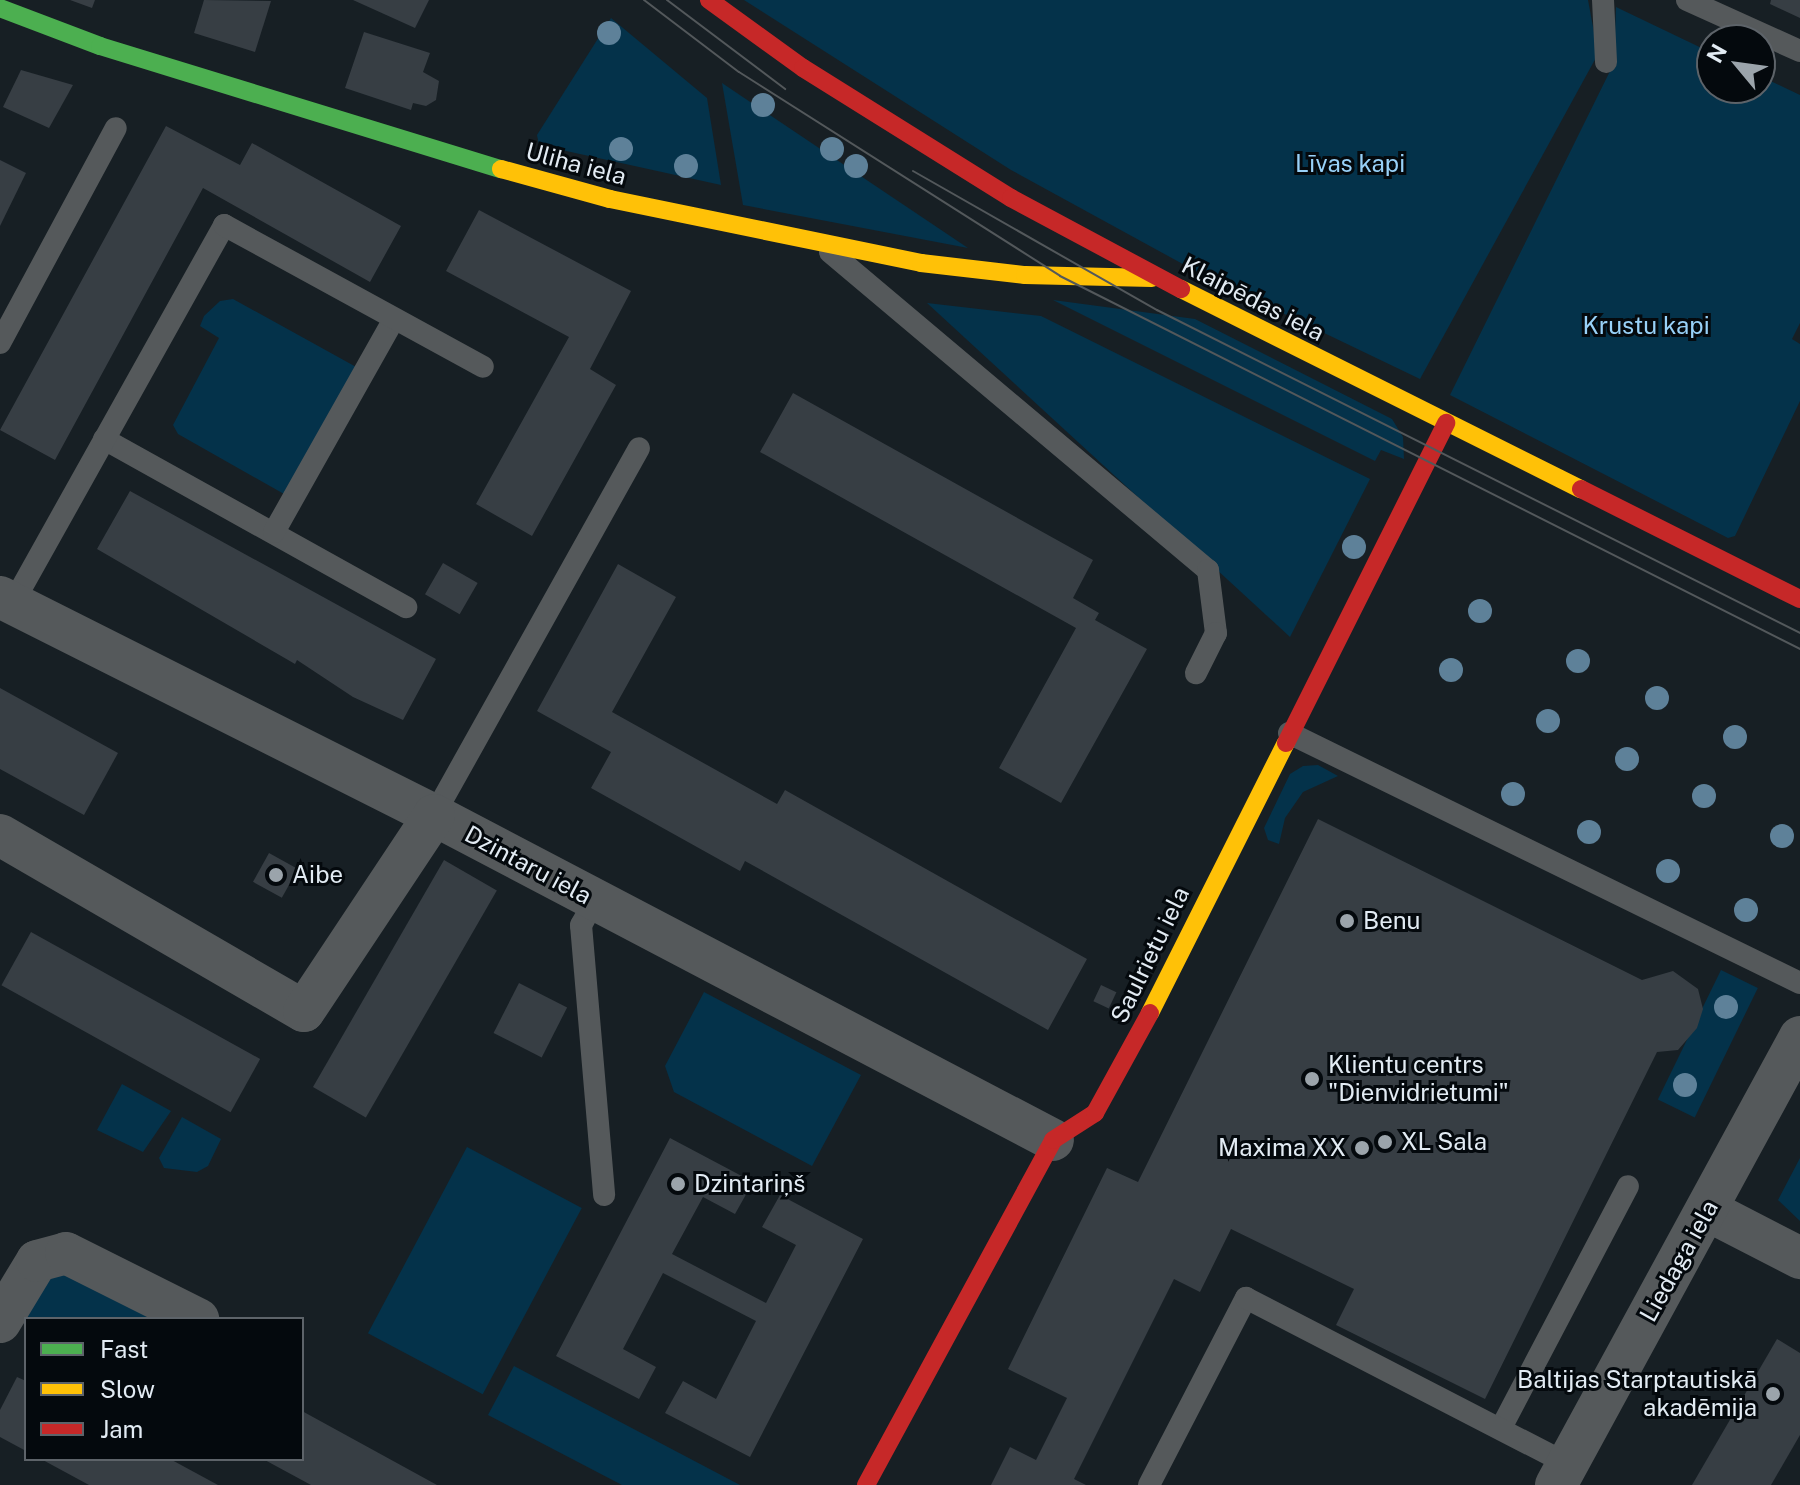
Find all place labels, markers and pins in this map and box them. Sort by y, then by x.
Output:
place label: Aibe [292,861,343,889]
marker: Aibe [267,866,285,884]
place label: Benu [1363,907,1421,935]
marker: Benu [1338,912,1356,930]
place label: Klientu centrs "Dienvidrietumi" [1328,1051,1509,1107]
marker: Klientu centrs "Dienvidrietumi" [1303,1070,1321,1088]
place label: XL Sala [1401,1128,1487,1156]
marker: XL Sala [1376,1133,1394,1151]
place label: Maxima XX [1218,1134,1346,1162]
marker: Maxima XX [1353,1139,1371,1157]
place label: Dzintariņš [694,1170,805,1198]
marker: Dzintariņš [669,1175,687,1193]
place label: Baltijas Starptautiskā akadēmija [1517,1366,1757,1422]
marker: Baltijas Starptautiskā akadēmija [1764,1385,1782,1403]

